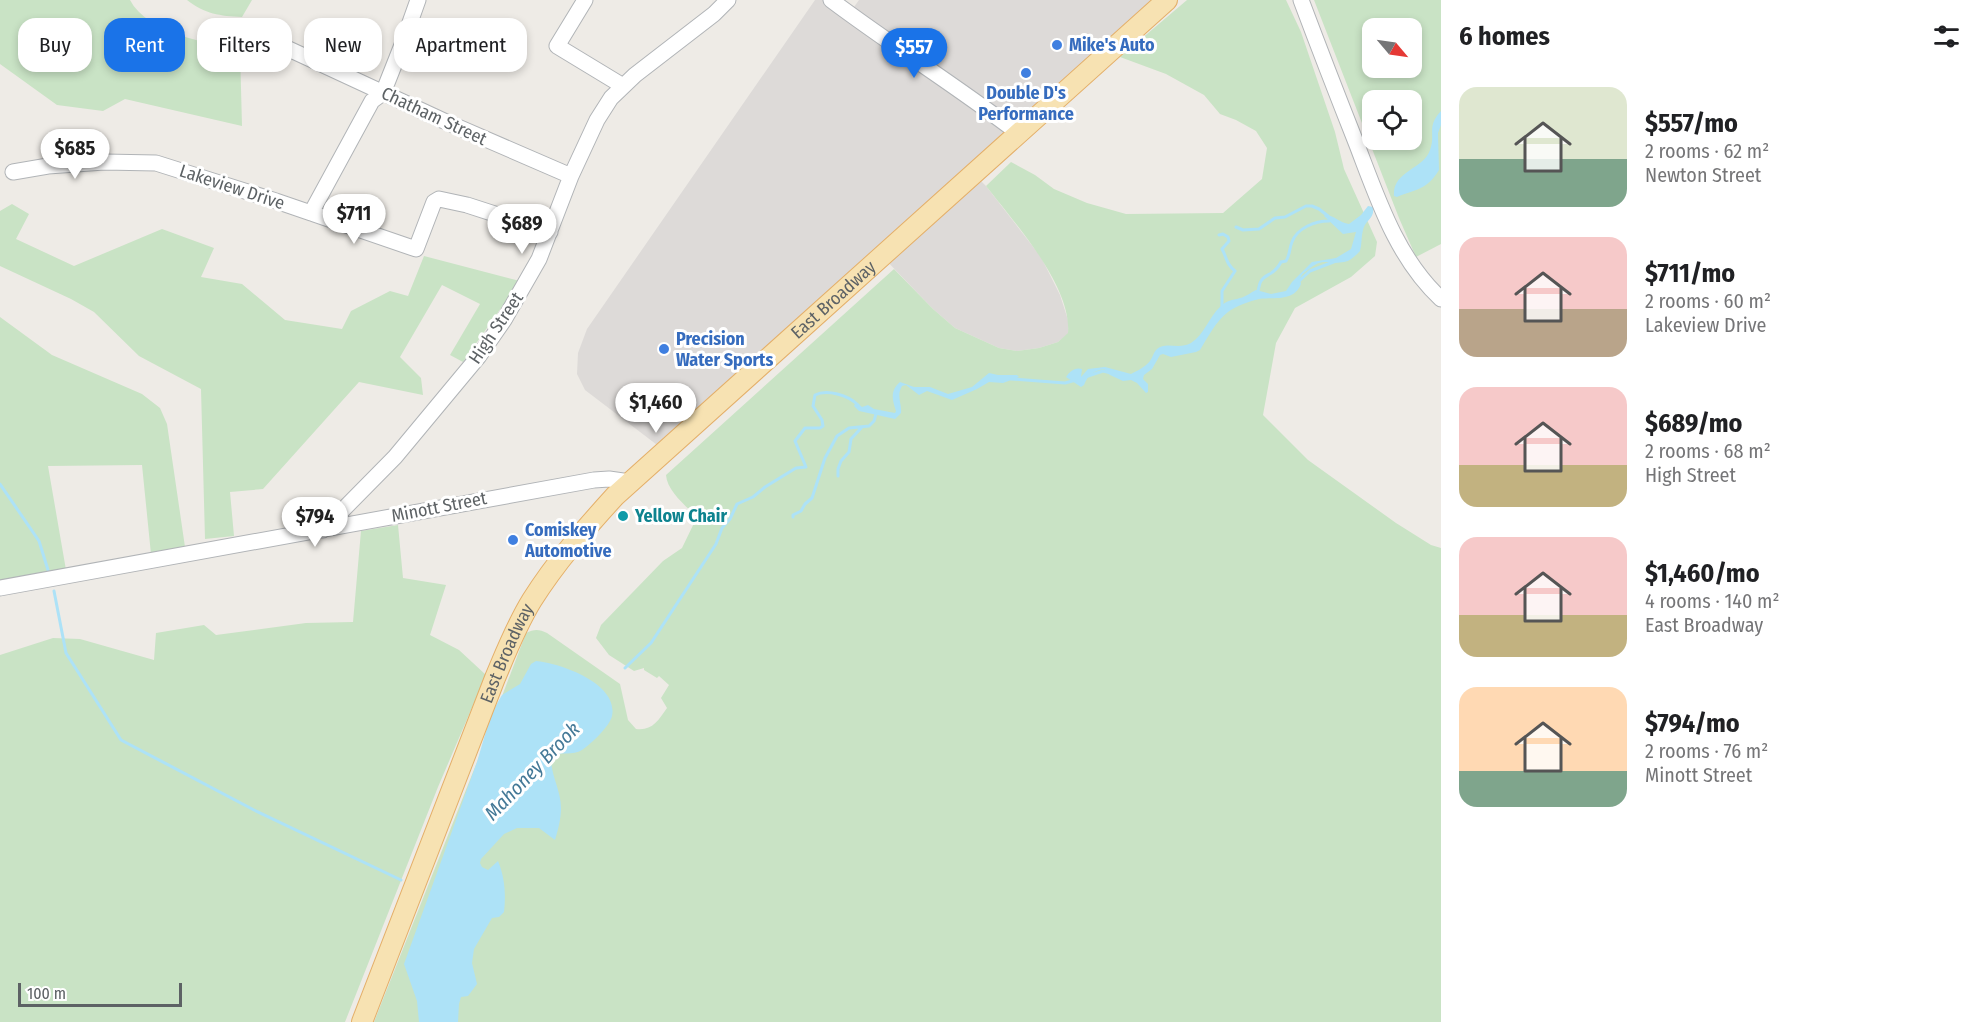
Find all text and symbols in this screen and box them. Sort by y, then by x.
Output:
chip: Buy [18,18,92,72]
chip: Rent [104,18,185,72]
chip: Filters [197,18,292,72]
chip: New [304,18,382,72]
chip: Apartment [394,18,527,72]
north arrow [1362,18,1422,78]
map controls [1362,18,1422,150]
icon: filters [1930,20,1963,53]
text: 6 homes [1459,21,1550,52]
pin: $557 [878,28,950,79]
place label: Mike's Auto [1069,34,1155,56]
text: $557 [895,35,933,59]
marker: Mike's Auto [1050,38,1064,52]
marker: Double D's Performance [1019,66,1033,80]
street label: Chatham Street [378,82,490,150]
place label: Double D's Performance [978,82,1074,125]
button: locate [1362,90,1422,150]
text: $557/mo [1645,108,1738,139]
icon: home [1507,111,1579,183]
pin: $685 [39,129,111,180]
text: $685 [55,136,95,160]
text: 2 rooms · 62 m² [1645,139,1769,163]
street label: Lakeview Drive [177,160,287,214]
text: Newton Street [1645,163,1761,187]
pin: $711 [318,194,390,245]
text: $711 [337,201,371,225]
pin: $689 [486,204,558,255]
text: $689 [501,211,543,235]
street label: East Broadway [786,256,880,344]
text: $711/mo [1645,258,1735,289]
icon: home [1507,261,1579,333]
street label: High Street [464,288,528,368]
text: 2 rooms · 60 m² [1645,289,1771,313]
text: Lakeview Drive [1645,313,1766,337]
place label: Precision Water Sports [676,328,773,371]
marker: Precision Water Sports [657,342,671,356]
pin: $1,460 [607,383,705,434]
text: $1,460 [629,390,683,414]
text: $689/mo [1645,408,1743,439]
icon: home [1507,411,1579,483]
text: 2 rooms · 68 m² [1645,439,1771,463]
text: High Street [1645,463,1736,487]
street label: Minott Street [390,487,489,527]
pin: $794 [279,497,351,548]
text: $794 [296,504,334,528]
place label: Yellow Chair [634,505,727,527]
marker: Yellow Chair [616,509,630,523]
place label: Comiskey Automotive [524,519,612,562]
marker: Comiskey Automotive [506,533,520,547]
text: $1,460/mo [1645,558,1760,589]
icon: home [1507,561,1579,633]
text: 4 rooms · 140 m² [1645,589,1780,613]
street label: East Broadway [475,600,538,706]
text: East Broadway [1645,613,1763,637]
text: $794/mo [1645,708,1740,739]
icon: home [1507,711,1579,783]
water label: Mahoney Brook [479,717,585,825]
text: 2 rooms · 76 m² [1645,739,1768,763]
text: Minott Street [1645,763,1752,787]
scale bar [18,980,182,1008]
text: 100 m [27,984,66,1003]

